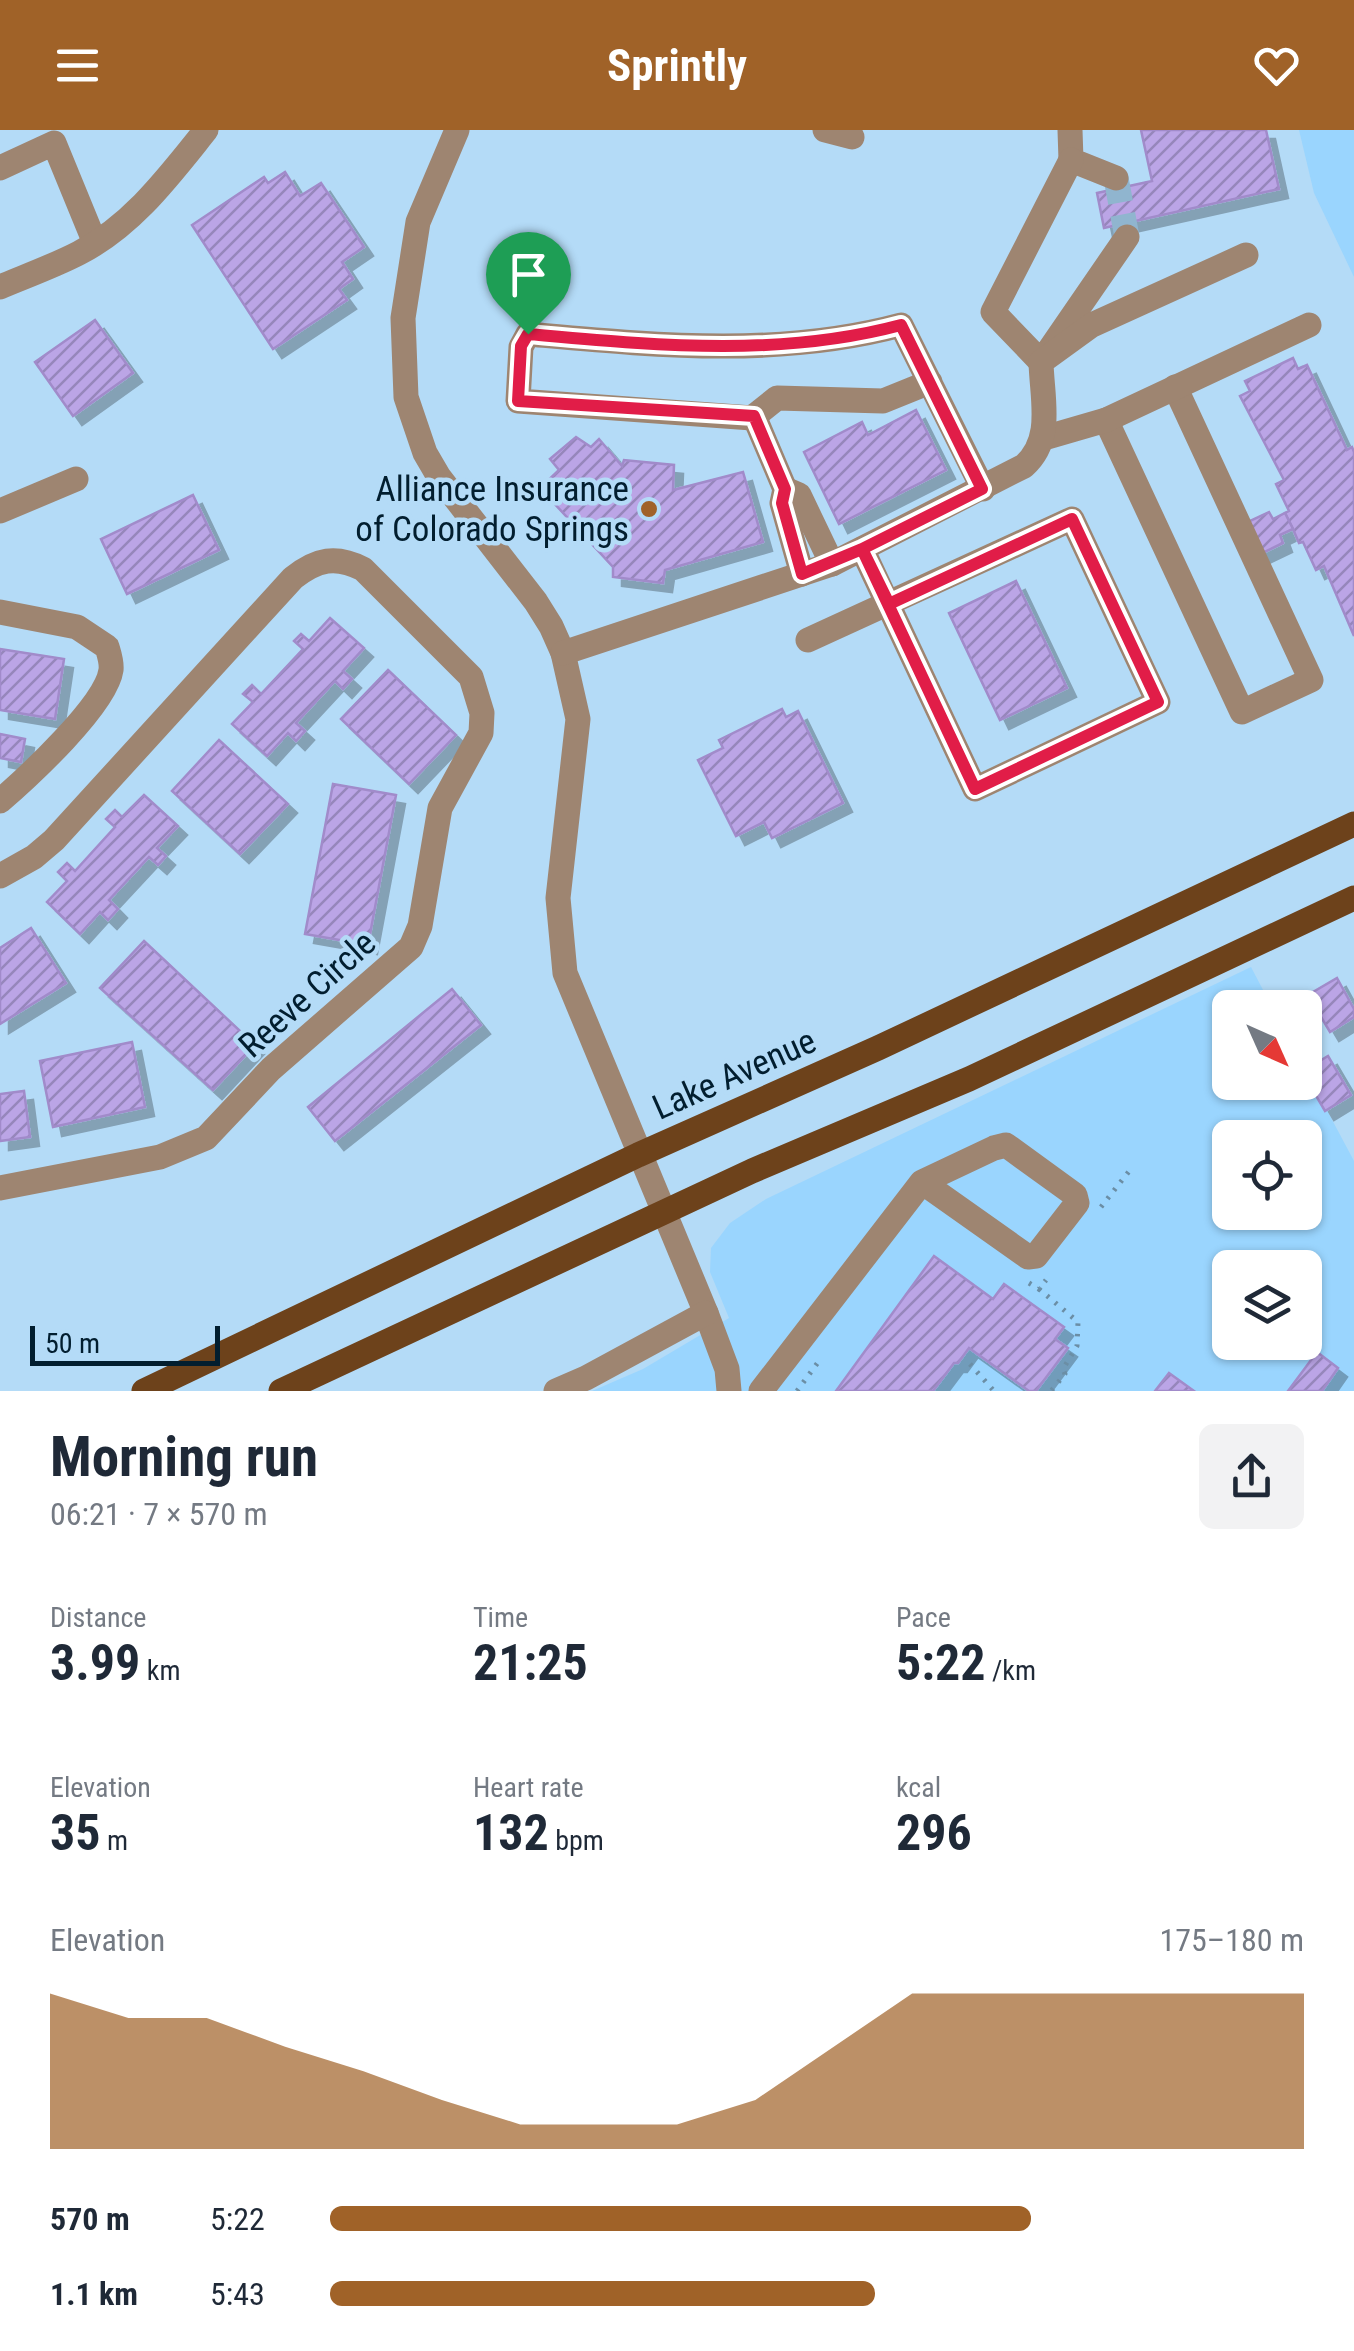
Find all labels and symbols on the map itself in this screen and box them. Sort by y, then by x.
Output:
pin [486,232,571,335]
place label: Alliance Insurance of Colorado Springs [355,469,629,550]
marker: Alliance Insurance of Colorado Springs [638,498,660,520]
street label: Reeve Circle [231,923,384,1066]
north arrow [1212,990,1322,1100]
street label: Lake Avenue [646,1020,822,1129]
scale bar [30,1321,220,1366]

